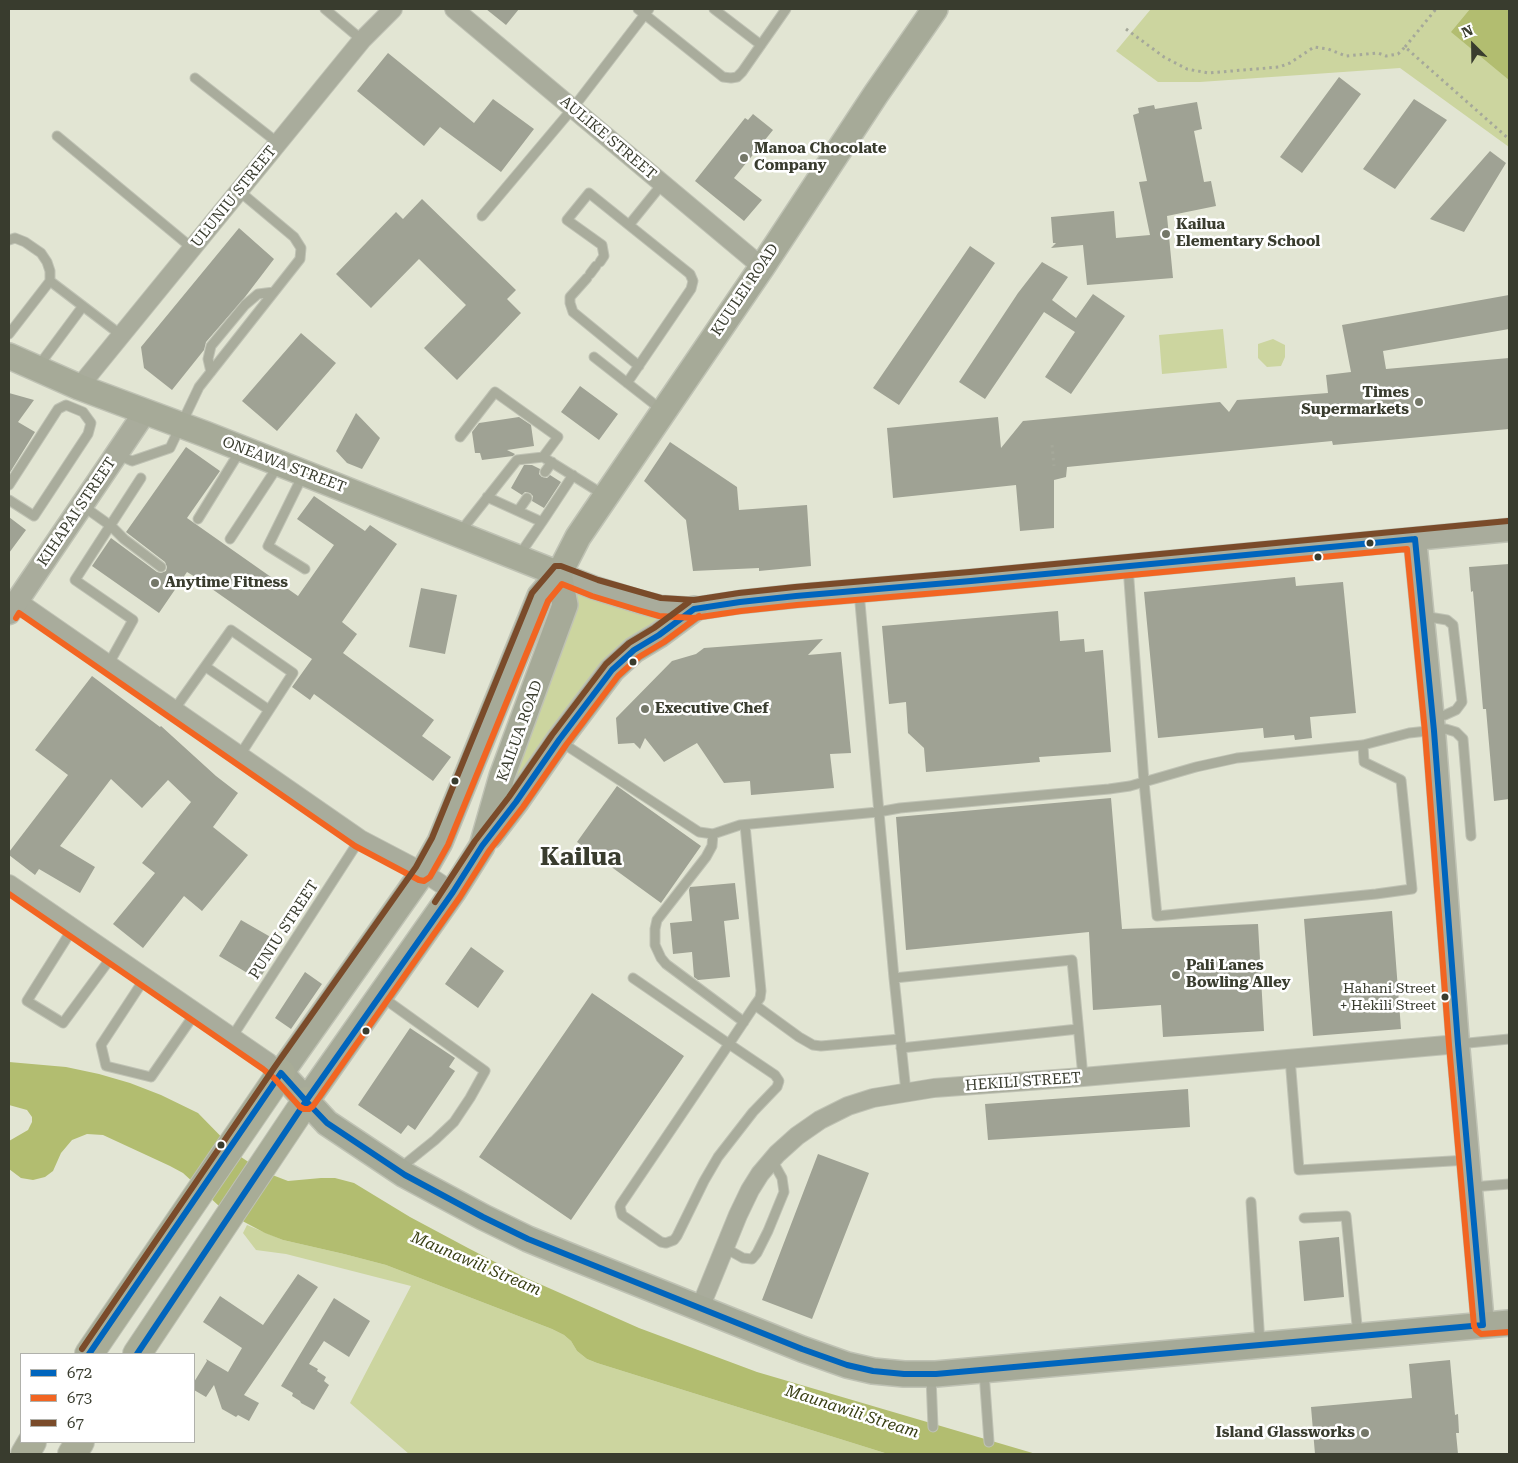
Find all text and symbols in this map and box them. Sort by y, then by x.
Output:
north arrow [1448,20,1498,70]
text: N [1459,22,1475,41]
street label: AULIKE STREET [556,93,660,183]
place label: Manoa Chocolate Company [754,140,887,175]
street label: ULUNIU STREET [188,143,280,251]
marker: Manoa Chocolate Company [738,152,750,164]
place label: Kailua Elementary School [1176,216,1320,251]
marker: Kailua Elementary School [1160,228,1172,240]
street label: KUULEI ROAD [708,241,782,339]
place label: Times Supermarkets [1301,384,1409,419]
marker: Times Supermarkets [1413,396,1425,408]
street label: ONEAWA STREET [220,433,348,497]
street label: KIHAPAI STREET [34,454,120,570]
unlabelled marker [1365,538,1375,548]
unlabelled marker [1313,552,1323,562]
place label: Anytime Fitness [165,574,288,592]
marker: Anytime Fitness [149,577,161,589]
unlabelled marker [628,657,638,667]
street label: KAILUA ROAD [493,678,547,784]
place label: Executive Chef [655,700,769,718]
marker: Executive Chef [639,703,651,715]
unlabelled marker [450,776,460,786]
district label: Kailua [540,843,622,873]
street label: PUNIU STREET [245,877,323,983]
place label: Pali Lanes Bowling Alley [1186,957,1291,992]
marker: Pali Lanes Bowling Alley [1170,969,1182,981]
place label: Hahani Street + Hekili Street [1340,981,1436,1014]
marker: Hahani Street + Hekili Street [1440,992,1450,1002]
unlabelled marker [361,1026,371,1036]
street label: HEKILI STREET [964,1069,1082,1095]
unlabelled marker [216,1140,226,1150]
water label: Maunawili Stream [408,1228,544,1300]
legend [20,1353,195,1443]
text: 672 [67,1364,92,1382]
water label: Maunawili Stream [783,1381,921,1443]
text: 673 [67,1389,92,1407]
text: 67 [67,1414,84,1432]
place label: Island Glassworks [1216,1424,1355,1442]
marker: Island Glassworks [1359,1427,1371,1439]

